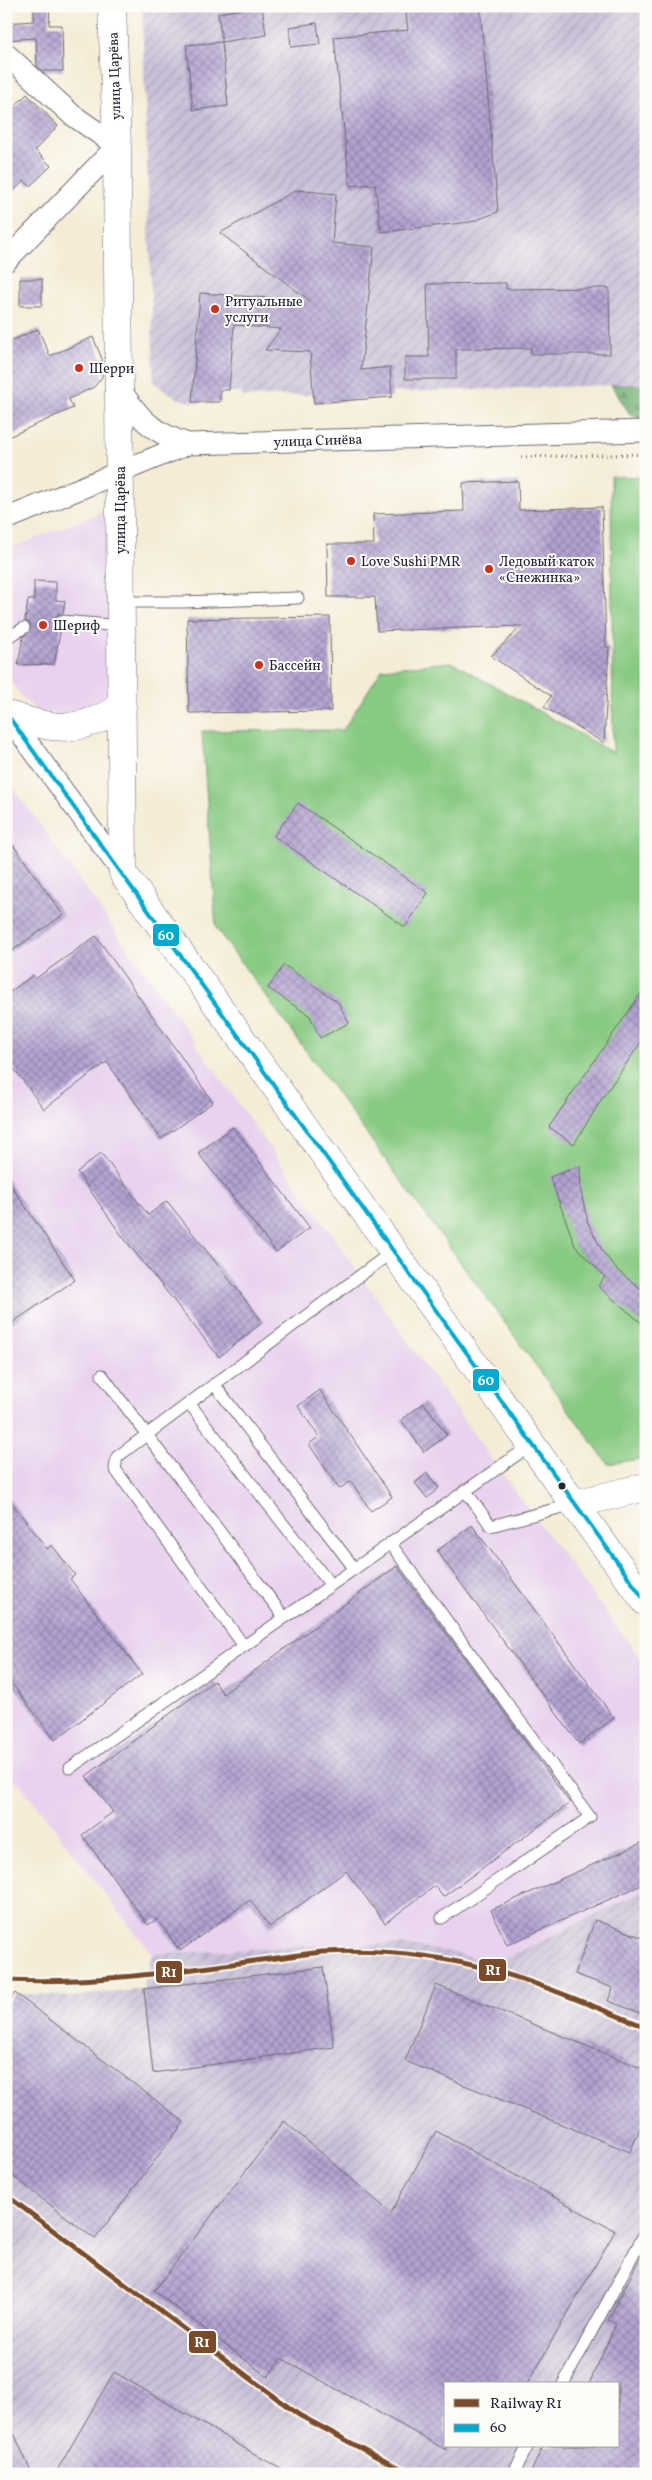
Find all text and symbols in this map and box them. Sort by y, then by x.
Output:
street label: улица Царёва [104,32,127,120]
place label: Ритуальные услуги [225,293,303,328]
marker: Ритуальные услуги [209,303,221,315]
place label: Шерри [89,360,135,379]
marker: Шерри [73,362,85,374]
street label: улица Синёва [273,430,363,453]
street label: улица Царёва [112,466,131,554]
place label: Love Sushi PMR [361,553,461,572]
place label: Ледовый каток «Снежинка» [499,553,595,588]
marker: Love Sushi PMR [345,555,357,567]
marker: Ледовый каток «Снежинка» [483,563,495,575]
place label: Шериф [53,617,100,636]
marker: Шериф [37,619,49,631]
place label: Бассейн [269,657,321,676]
marker: Бассейн [253,659,265,671]
line badge: 60 [152,923,180,947]
text: 60 [158,927,175,946]
line badge: 60 [472,1368,500,1392]
text: 60 [478,1372,495,1391]
unlabelled marker [557,1481,567,1491]
line badge: R1 [478,1958,507,1982]
line badge: R1 [155,1960,183,1984]
text: R1 [485,1962,501,1981]
text: R1 [161,1964,177,1983]
line badge: R1 [188,2330,217,2354]
text: R1 [194,2334,210,2353]
legend [444,2382,620,2448]
text: Railway R1 [490,2394,562,2415]
text: 60 [490,2418,507,2439]

